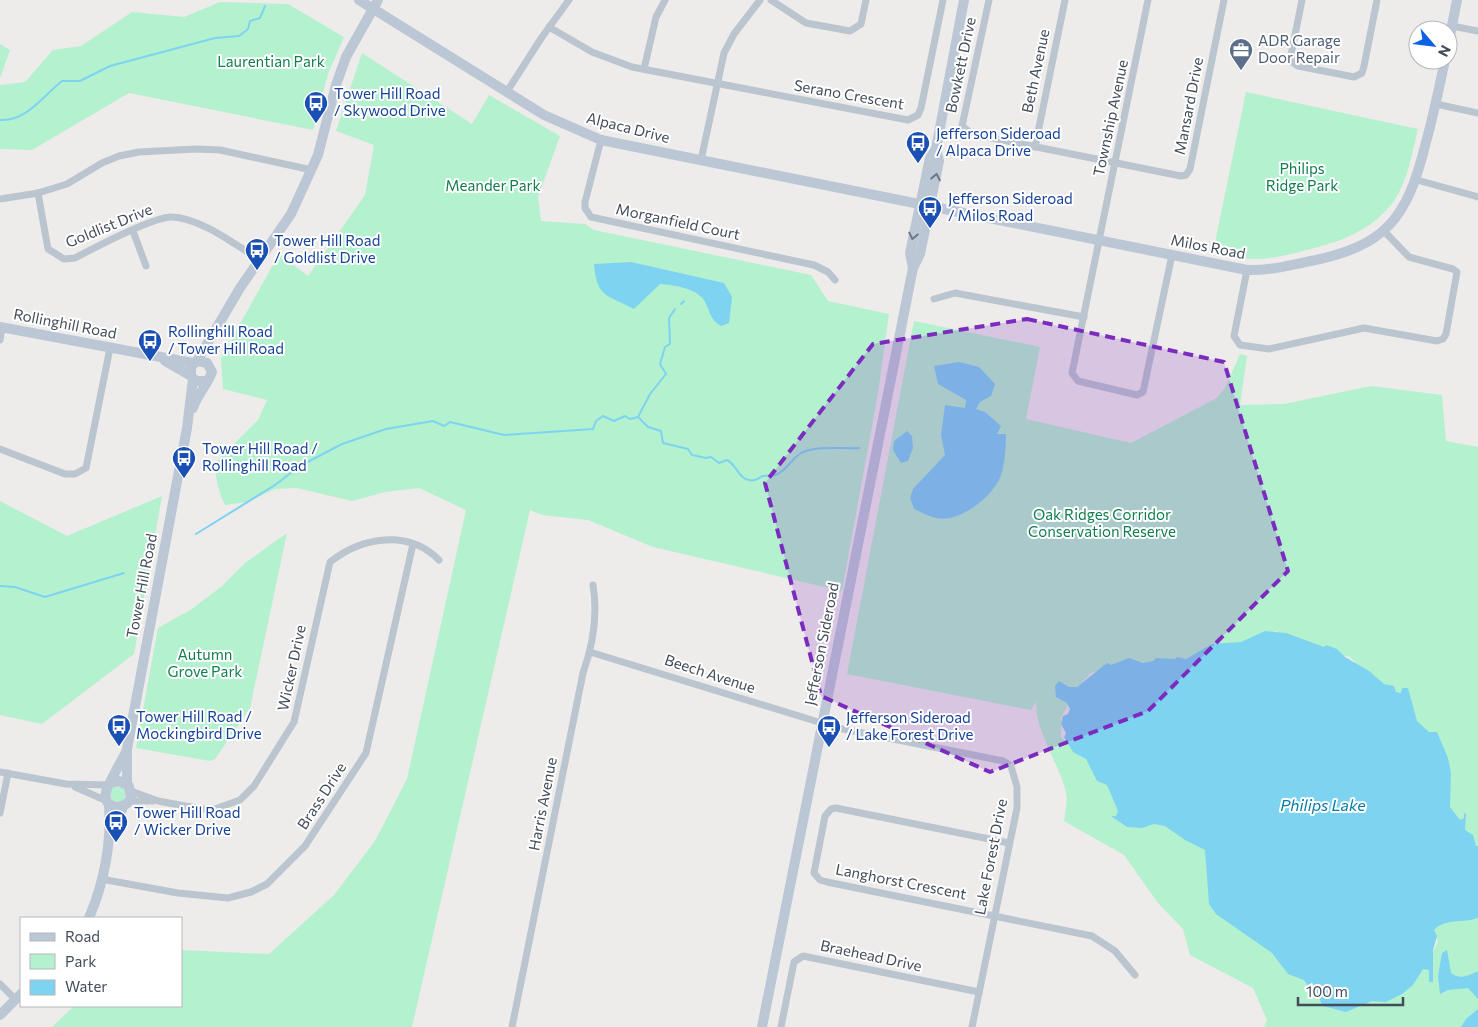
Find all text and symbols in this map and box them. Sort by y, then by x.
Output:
street label: Bowkett Drive [941,15,979,114]
north arrow [1408,20,1458,70]
street label: Beth Avenue [1017,27,1053,114]
place label: ADR Garage Door Repair [1258,31,1341,66]
office icon: ADR Garage Door Repair [1228,37,1254,71]
text: N [1435,43,1455,60]
park label: Laurentian Park [217,52,325,70]
street label: Mansard Drive [1170,56,1206,156]
street label: Township Avenue [1089,58,1131,178]
street label: Serano Crescent [793,75,906,113]
place label: Tower Hill Road / Skywood Drive [334,84,446,119]
bus stop icon: Tower Hill Road / Skywood Drive [303,90,329,124]
street label: Alpaca Drive [585,108,672,146]
place label: Jefferson Sideroad / Alpaca Drive [936,124,1061,159]
bus stop icon: Jefferson Sideroad / Alpaca Drive [905,130,931,164]
park label: Philips Ridge Park [1266,159,1338,194]
one-way arrow [930,173,940,182]
park label: Meander Park [445,176,541,194]
place label: Jefferson Sideroad / Milos Road [948,189,1073,224]
bus stop icon: Jefferson Sideroad / Milos Road [917,195,943,229]
street label: Goldlist Drive [63,199,155,251]
street label: Morganfield Court [614,199,742,243]
street label: Milos Road [1169,230,1247,262]
place label: Tower Hill Road / Goldlist Drive [274,231,380,266]
one-way arrow [909,231,919,240]
bus stop icon: Tower Hill Road / Goldlist Drive [244,237,270,271]
street label: Rollinghill Road [12,304,118,342]
place label: Rollinghill Road / Tower Hill Road [168,322,284,357]
bus stop icon: Rollinghill Road / Tower Hill Road [137,328,163,362]
place label: Tower Hill Road / Rollinghill Road [202,439,318,474]
bus stop icon: Tower Hill Road / Rollinghill Road [171,445,197,479]
park label: Oak Ridges Corridor Conservation Reserve [1028,505,1176,540]
street label: Tower Hill Road [122,532,160,640]
street label: Jefferson Sideroad [800,581,842,707]
street label: Wicker Drive [273,623,309,712]
park label: Autumn Grove Park [167,645,243,680]
street label: Beech Avenue [663,650,758,696]
place label: Tower Hill Road / Mockingbird Drive [136,707,262,742]
place label: Jefferson Sideroad / Lake Forest Drive [846,708,974,743]
bus stop icon: Tower Hill Road / Mockingbird Drive [106,713,132,747]
bus stop icon: Jefferson Sideroad / Lake Forest Drive [816,714,842,748]
street label: Harris Avenue [524,756,560,852]
street label: Brass Drive [293,759,349,832]
water label: Philips Lake [1280,795,1366,814]
street label: Lake Forest Drive [970,797,1010,916]
place label: Tower Hill Road / Wicker Drive [134,803,240,838]
bus stop icon: Tower Hill Road / Wicker Drive [103,809,129,843]
street label: Langhorst Crescent [834,859,968,903]
legend [20,917,182,1007]
text: Road [65,927,100,945]
street label: Braehead Drive [819,935,924,975]
text: Park [65,952,96,970]
scale bar [1298,974,1403,1006]
text: Water [65,977,107,995]
text: 100 m [1306,982,1348,1000]

